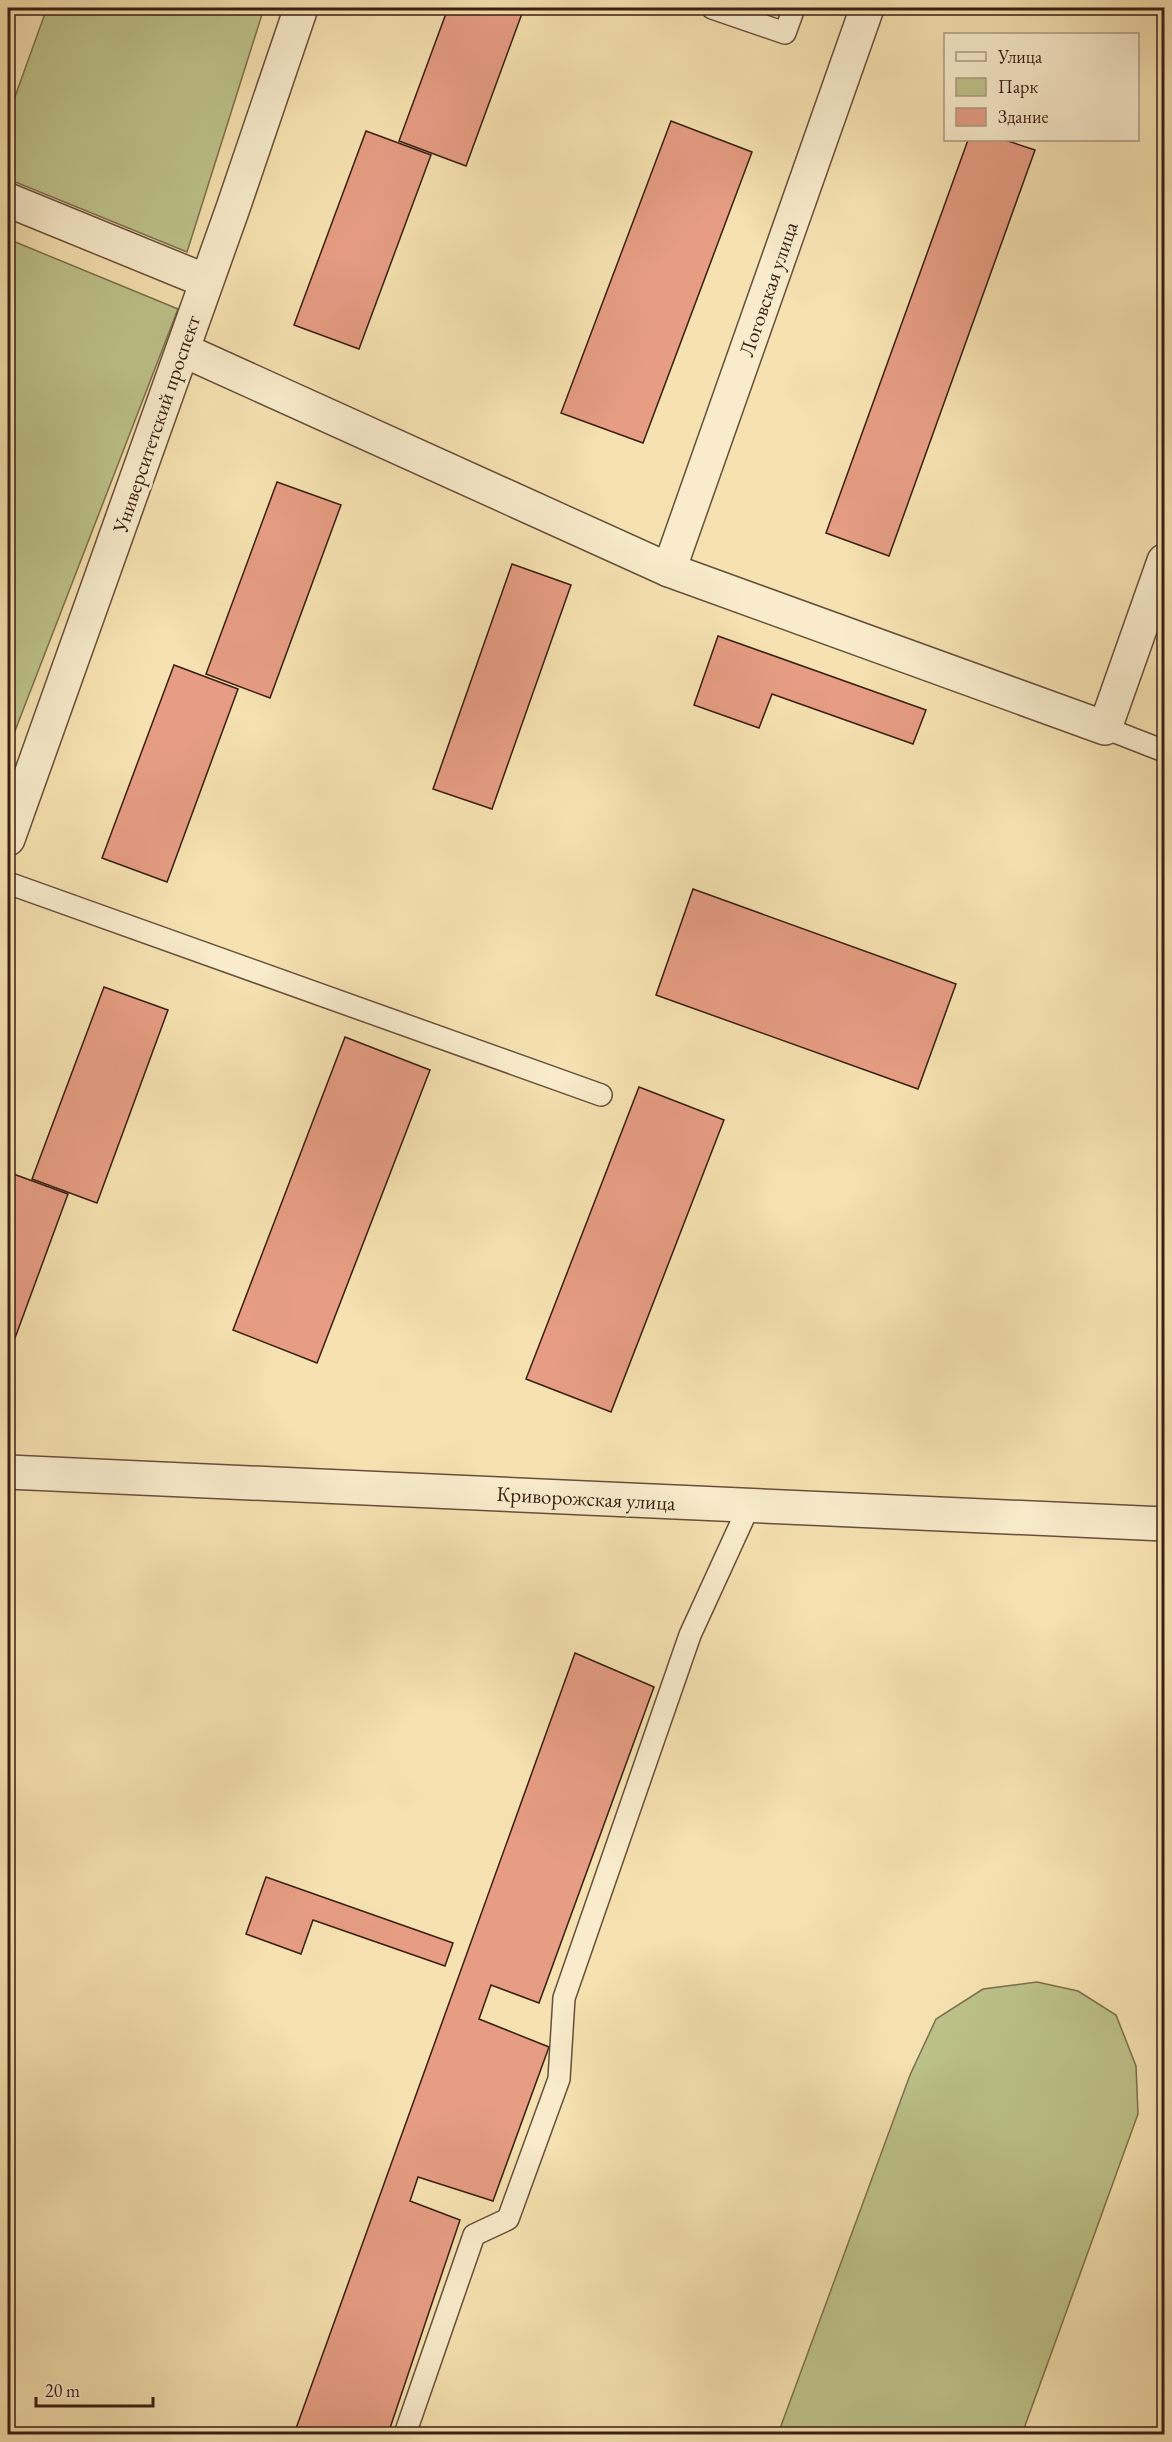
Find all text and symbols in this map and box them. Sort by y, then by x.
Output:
legend [944,33,1139,141]
text: Улица [997,45,1043,68]
text: Парк [998,75,1038,98]
text: Здание [998,105,1048,128]
street label: Логовская улица [732,217,804,360]
street label: Университетский проспект [106,311,206,537]
street label: Криворожская улица [496,1480,677,1516]
scale bar [36,2370,153,2408]
text: 20 m [45,2379,80,2402]

